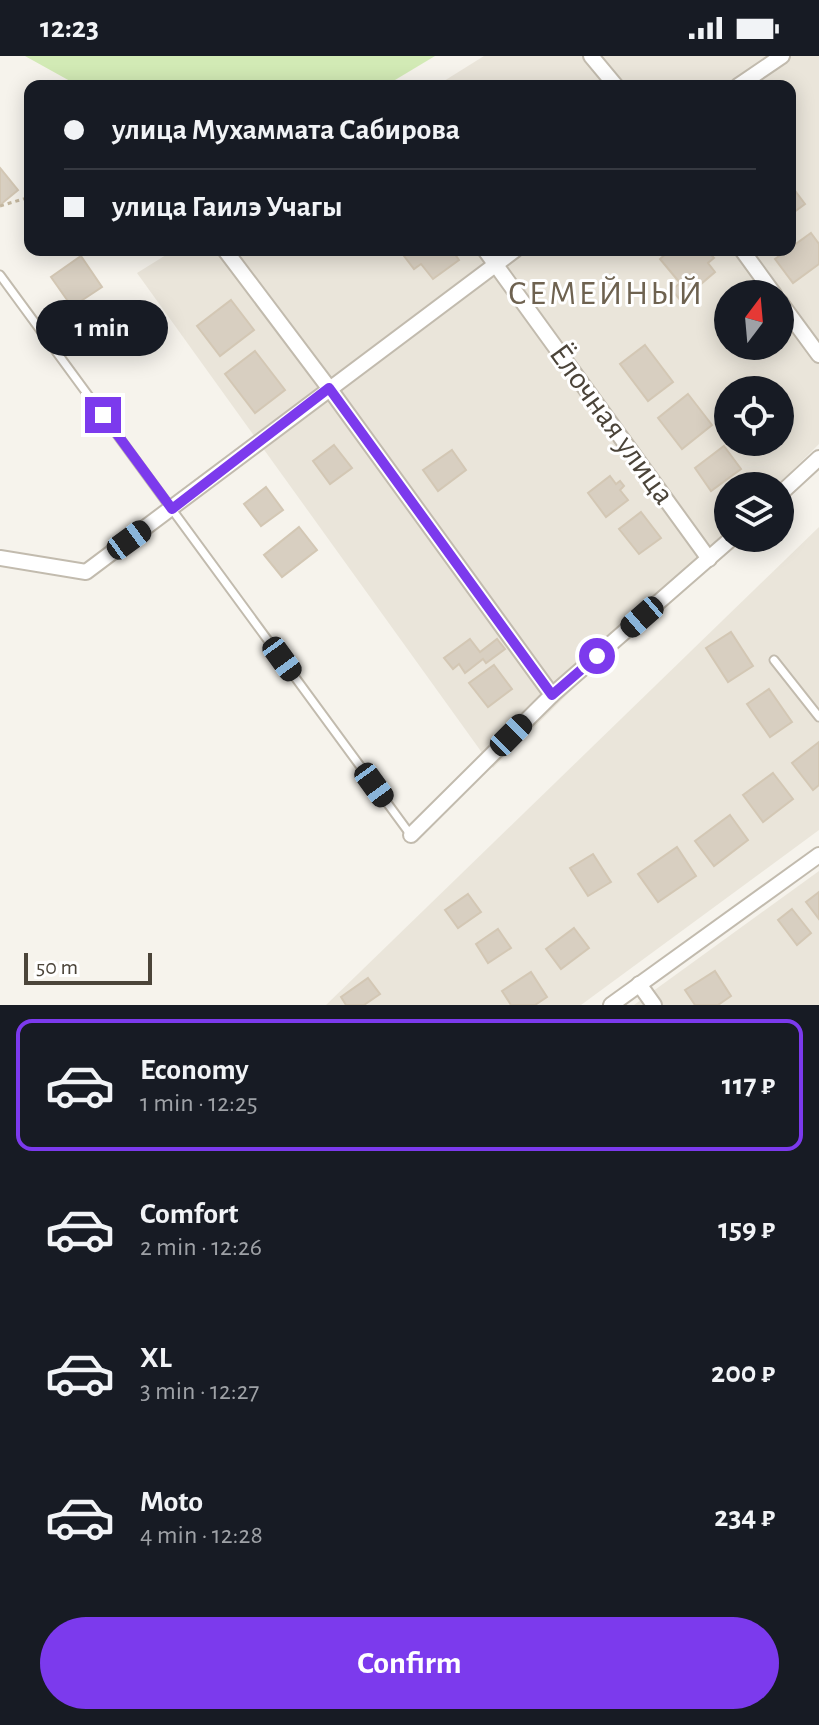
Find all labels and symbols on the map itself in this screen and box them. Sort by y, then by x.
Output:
district label: СЕМЕЙНЫЙ [508,276,704,311]
north arrow [714,280,794,360]
callout: 1 min [37,299,169,355]
street label: Ёлочная улица [543,337,681,510]
route end [85,397,121,433]
car [103,516,155,564]
car [616,592,668,642]
car [258,633,306,685]
route start [579,638,615,674]
car [486,710,536,760]
car [350,759,398,811]
scale bar [24,949,152,985]

